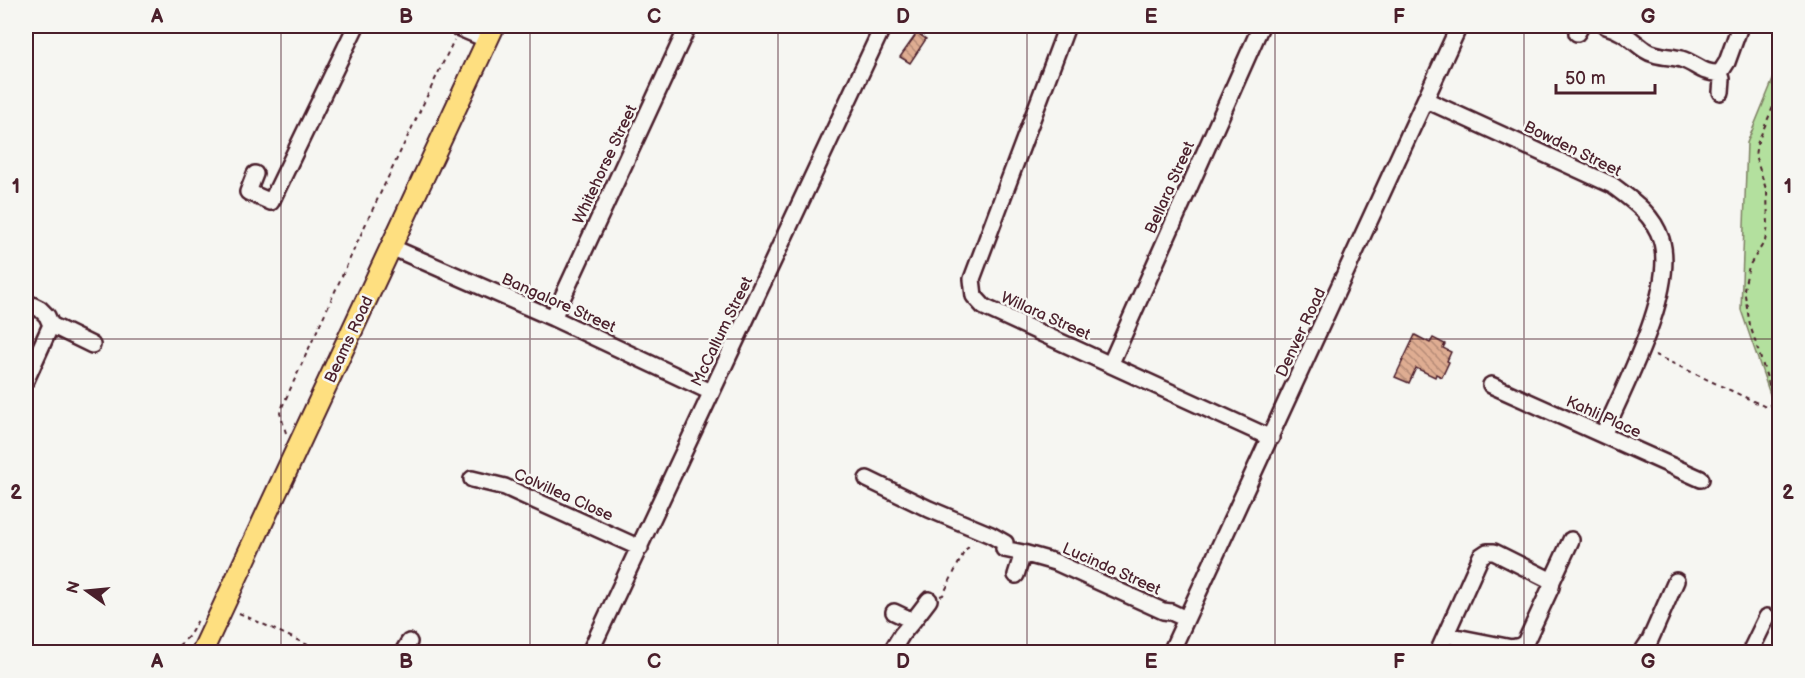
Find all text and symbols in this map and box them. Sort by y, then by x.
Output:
text: A [150,5,164,29]
text: B [399,5,413,29]
text: C [647,5,661,29]
text: D [896,5,910,29]
text: E [1145,5,1158,29]
text: F [1393,5,1405,29]
text: G [1641,5,1656,29]
scale bar [1556,57,1655,95]
text: 50 m [1565,68,1606,89]
street label: Whitehorse Street [569,102,641,227]
street label: Bowden Street [1520,118,1624,181]
street label: Bellara Street [1142,138,1199,237]
text: 1 [12,175,20,199]
text: 1 [1784,175,1792,199]
street label: Bangalore Street [498,270,618,337]
street label: McCallum Street [688,274,757,390]
street label: Denver Road [1273,285,1330,380]
street label: Willara Street [998,288,1093,345]
street label: Beams Road [321,293,378,386]
street label: Kahli Place [1563,392,1644,443]
street label: Colvillea Close [511,465,616,526]
text: 2 [10,481,22,505]
text: 2 [1782,481,1794,505]
street label: Lucinda Street [1059,539,1164,600]
north arrow [57,561,117,621]
text: N [63,579,85,596]
text: A [150,650,164,674]
text: B [399,650,413,674]
text: C [647,650,661,674]
text: D [896,650,910,674]
text: E [1145,650,1158,674]
text: F [1393,650,1405,674]
text: G [1641,650,1656,674]

